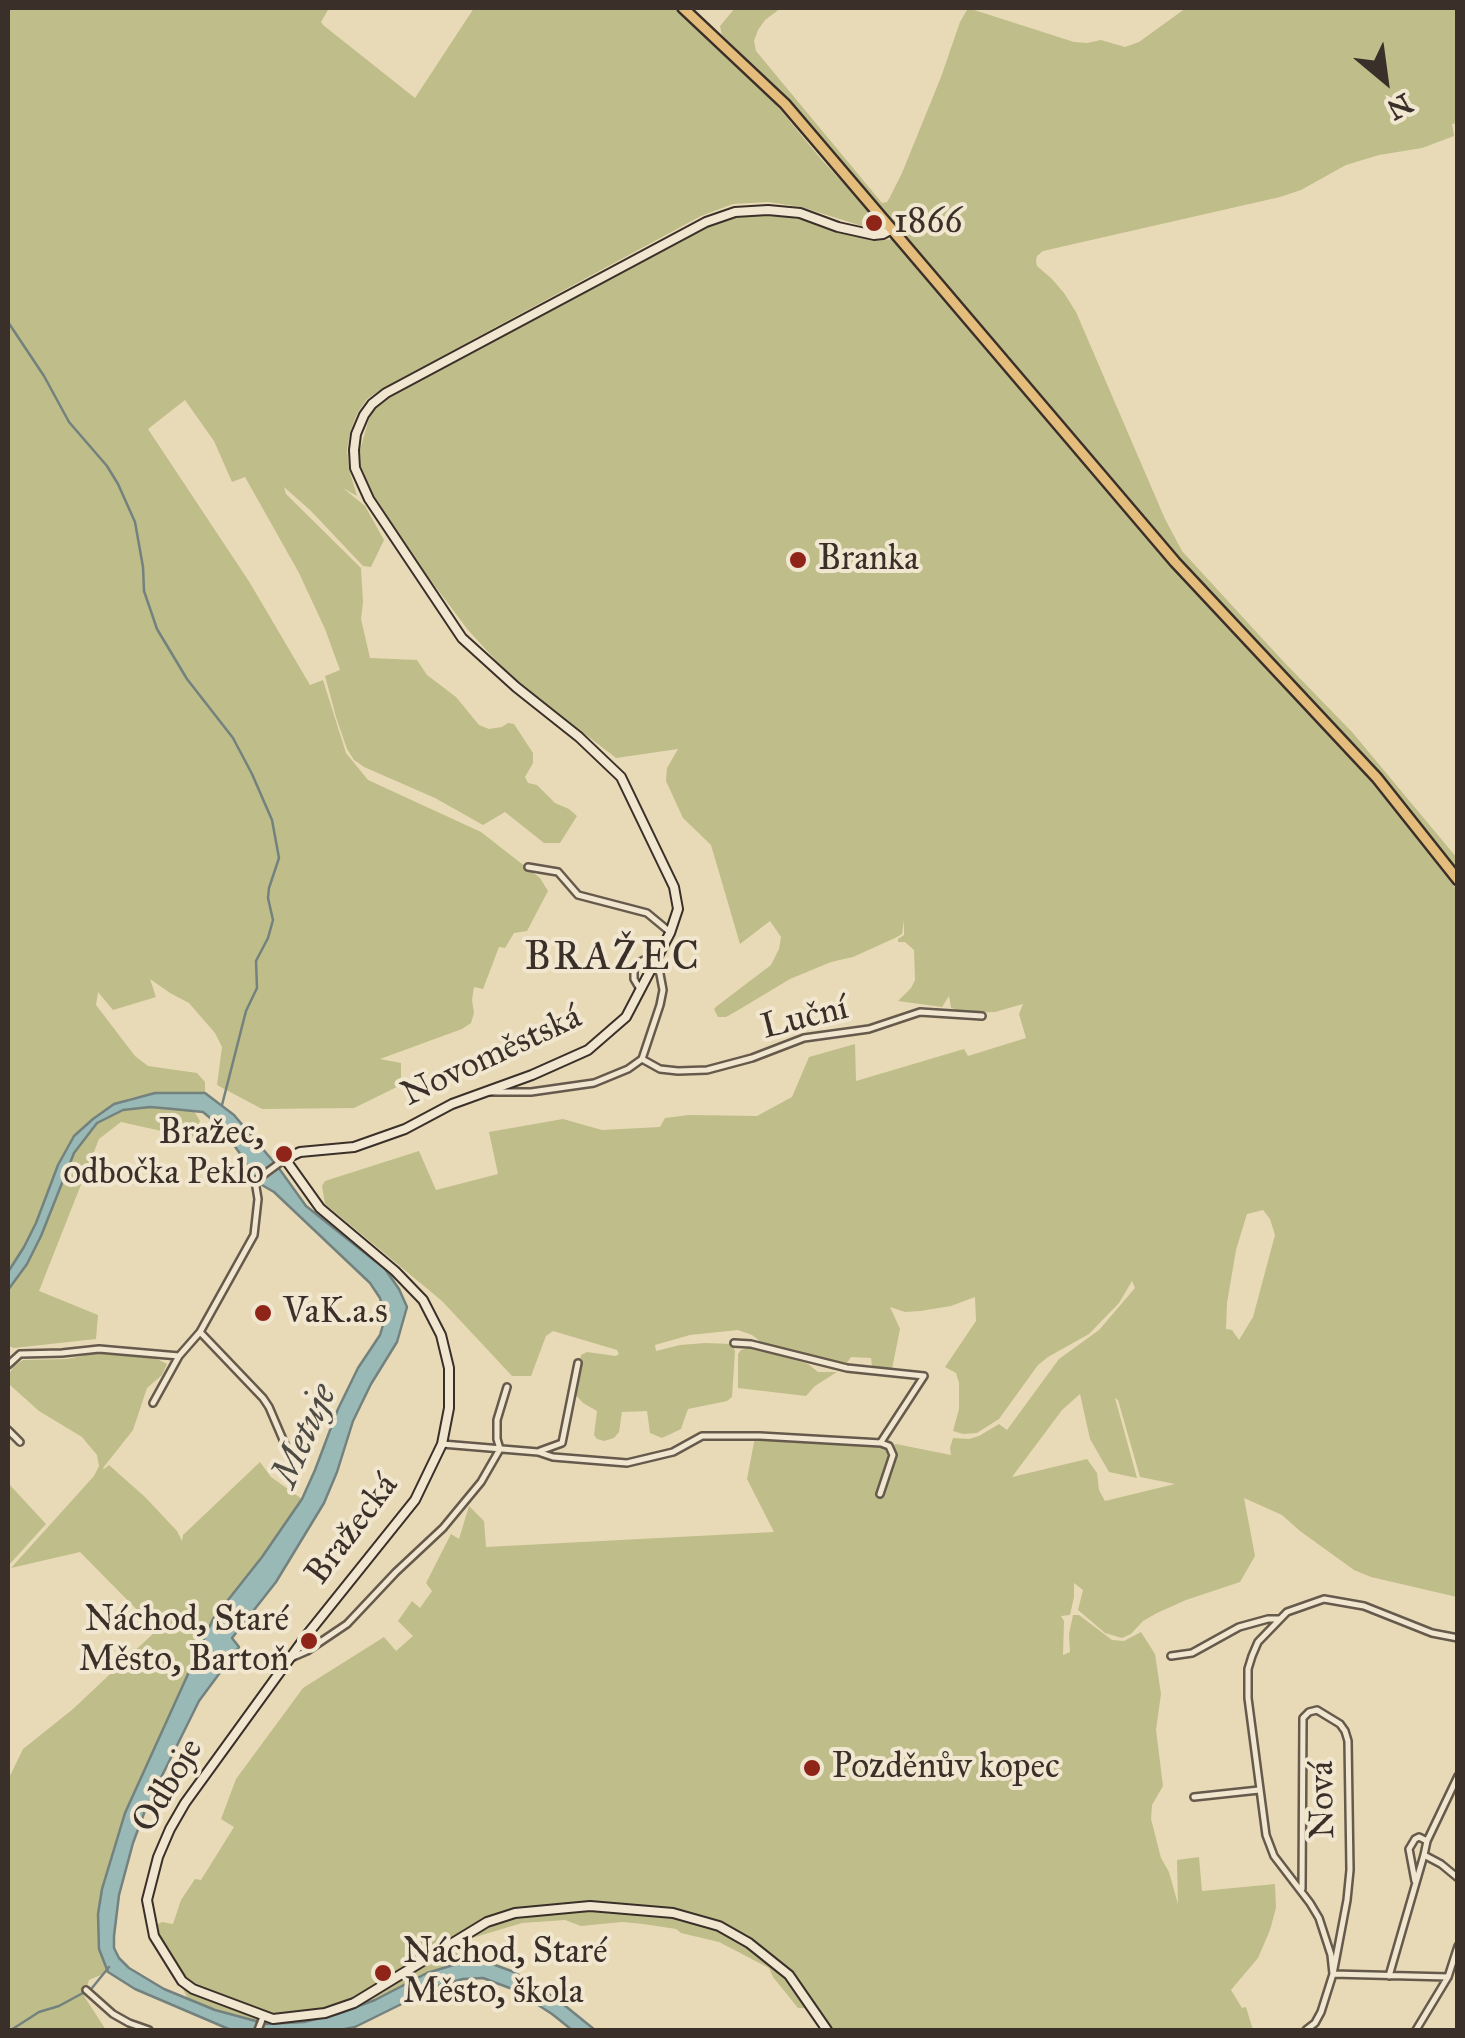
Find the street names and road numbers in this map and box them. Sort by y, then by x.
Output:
street label: Luční [757,988,853,1050]
street label: Novoměstská [395,997,589,1117]
street label: Bražecká [298,1466,408,1594]
street label: Odboje [125,1731,213,1841]
street label: Nová [1302,1761,1346,1839]

